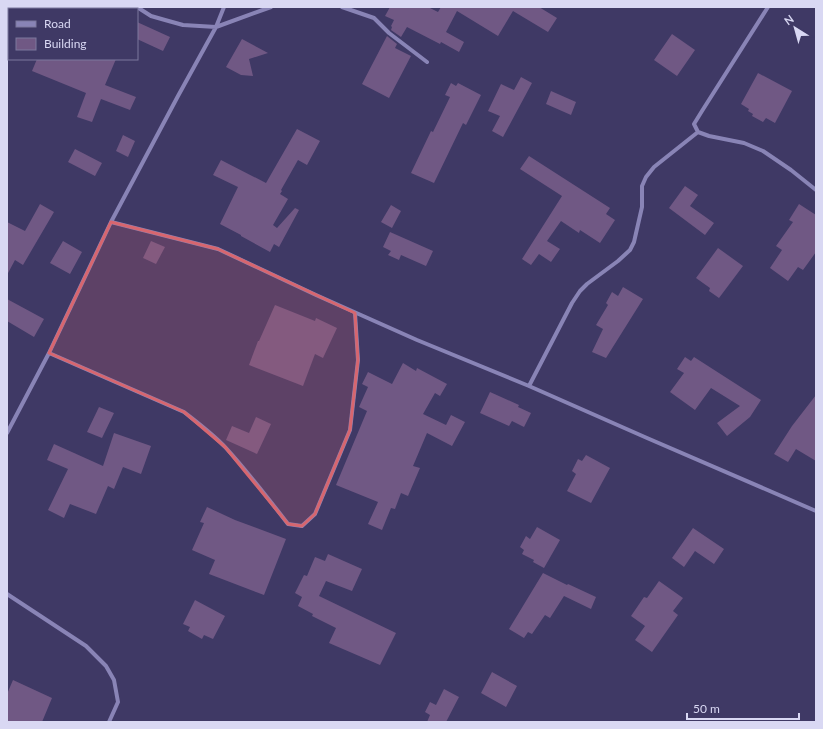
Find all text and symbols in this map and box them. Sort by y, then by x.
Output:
legend [8,8,138,60]
north arrow [775,8,815,48]
text: N [781,12,796,27]
text: Road [44,16,71,31]
text: Building [44,36,87,51]
scale bar [687,695,799,721]
text: 50 m [693,701,720,716]

